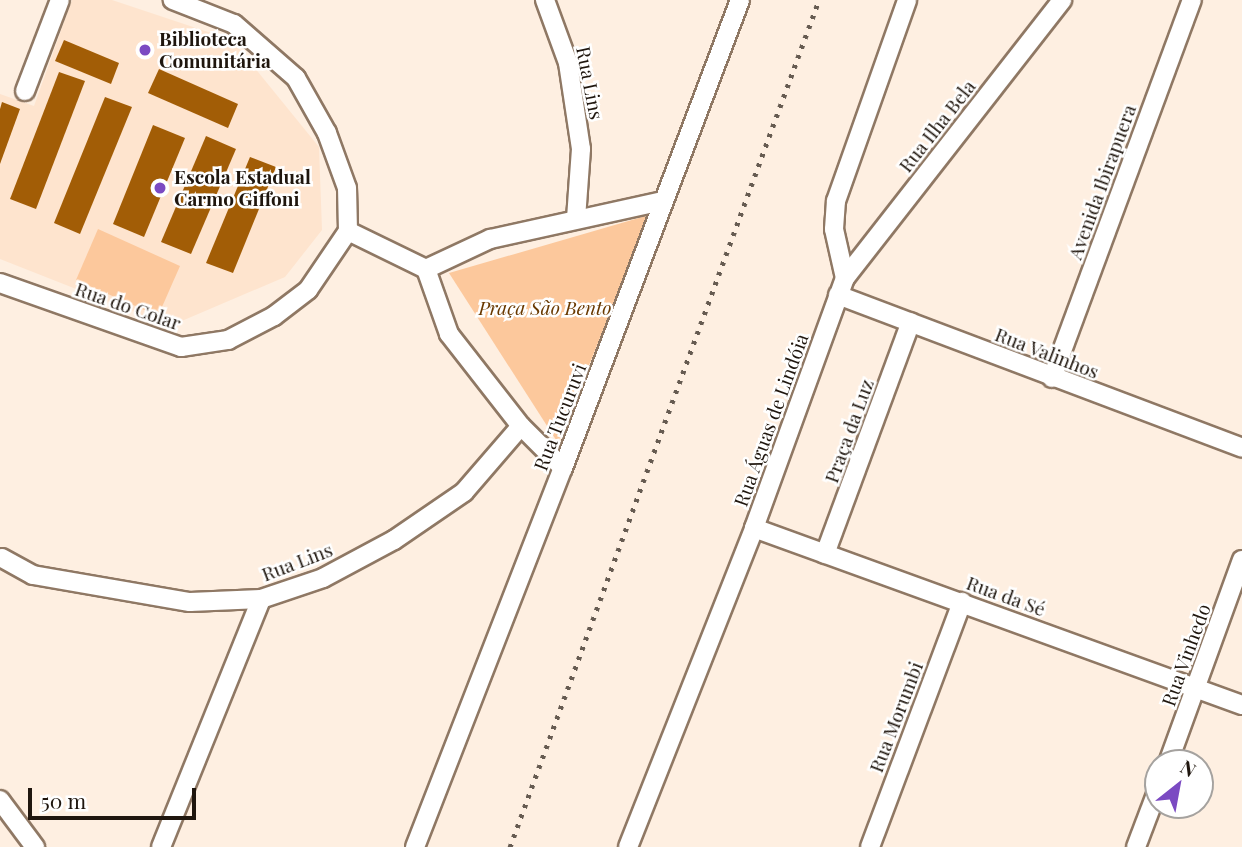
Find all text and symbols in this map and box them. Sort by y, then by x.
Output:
place label: Biblioteca Comunitária [159,28,271,72]
marker: Biblioteca Comunitária [137,42,153,58]
street label: Rua Lins [572,44,608,122]
street label: Rua Ilha Bela [894,75,980,177]
street label: Avenida Ibirapuera [1063,101,1141,263]
place label: Escola Estadual Carmo Giffoni [174,166,311,210]
marker: Escola Estadual Carmo Giffoni [152,180,168,196]
street label: Rua do Colar [72,277,184,335]
park label: Praça São Bento [478,297,612,319]
street label: Rua Valinhos [991,323,1103,383]
street label: Rua Águas de Lindóia [729,330,813,510]
street label: Rua Tucuruvi [529,360,591,474]
street label: Praça da Luz [820,376,878,486]
street label: Rua Lins [258,538,336,586]
street label: Rua da Sé [963,571,1049,621]
street label: Rua Vinhedo [1157,600,1215,710]
street label: Rua Morumbi [864,658,928,776]
north arrow [1144,749,1214,819]
text: N [1176,753,1201,782]
scale bar [32,774,200,818]
text: 50 m [41,786,86,814]

